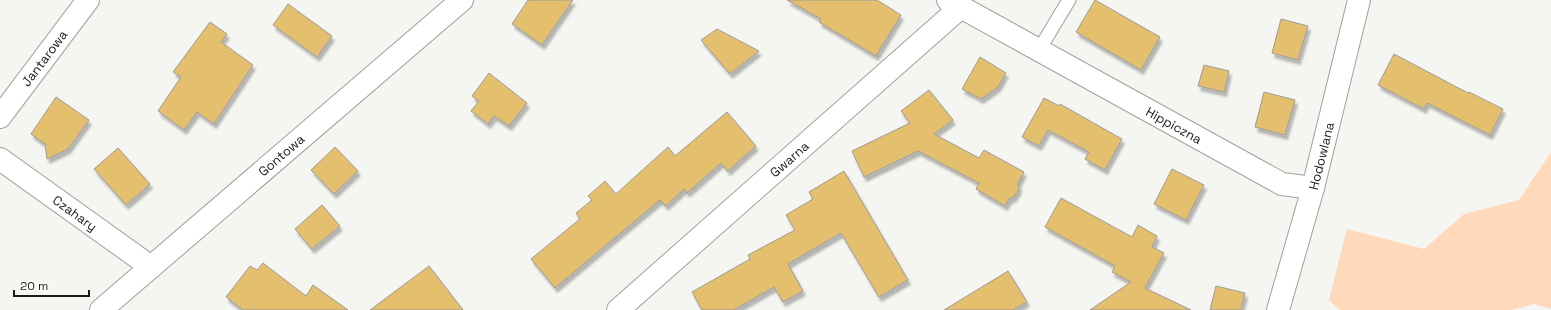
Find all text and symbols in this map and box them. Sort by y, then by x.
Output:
street label: Jantarowa [18,26,71,90]
street label: Hippiczna [1143,103,1205,148]
street label: Hodowlana [1305,120,1338,192]
street label: Gontowa [255,130,308,180]
street label: Gwarna [766,137,813,181]
street label: Czahary [49,192,100,235]
scale bar [14,272,89,298]
text: 20 m [20,278,48,294]

